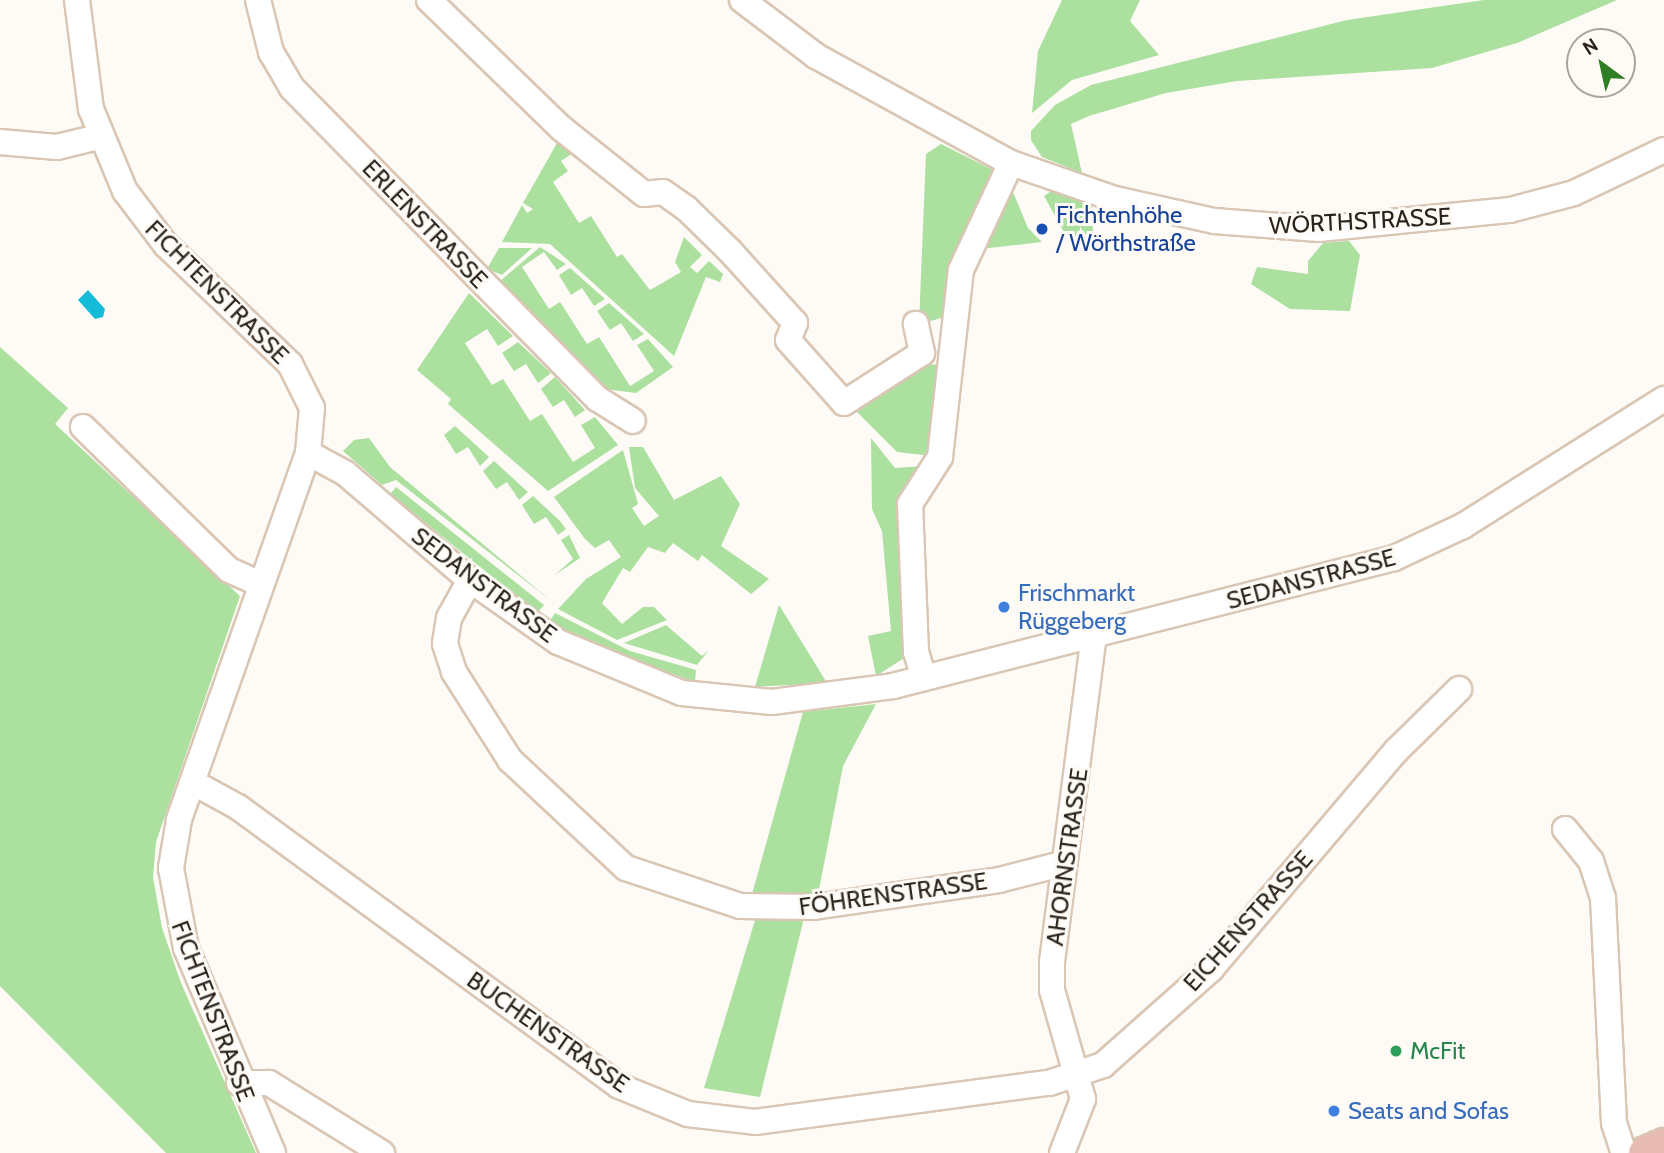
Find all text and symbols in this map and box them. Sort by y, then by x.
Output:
north arrow [1566,28,1636,98]
text: N [1578,33,1602,60]
street label: ERLENSTRASSE [357,154,493,294]
place label: Fichtenhöhe / Wörthstraße [1056,201,1196,257]
street label: WÖRTHSTRASSE [1268,202,1452,240]
street label: FICHTENSTRASSE [139,214,295,370]
marker: Fichtenhöhe / Wörthstraße [1034,221,1050,237]
street label: SEDANSTRASSE [406,521,562,649]
street label: SEDANSTRASSE [1223,543,1399,615]
place label: Frischmarkt Rüggeberg [1018,579,1135,635]
marker: Frischmarkt Rüggeberg [996,599,1012,615]
street label: AHORNSTRASSE [1040,766,1094,948]
street label: EICHENSTRASSE [1178,845,1318,997]
street label: FÖHRENSTRASSE [797,867,989,921]
street label: FICHTENSTRASSE [165,917,261,1105]
street label: BUCHENSTRASSE [462,965,634,1099]
place label: McFit [1410,1037,1465,1065]
marker: McFit [1388,1043,1404,1059]
place label: Seats and Sofas [1348,1097,1509,1125]
marker: Seats and Sofas [1326,1103,1342,1119]

